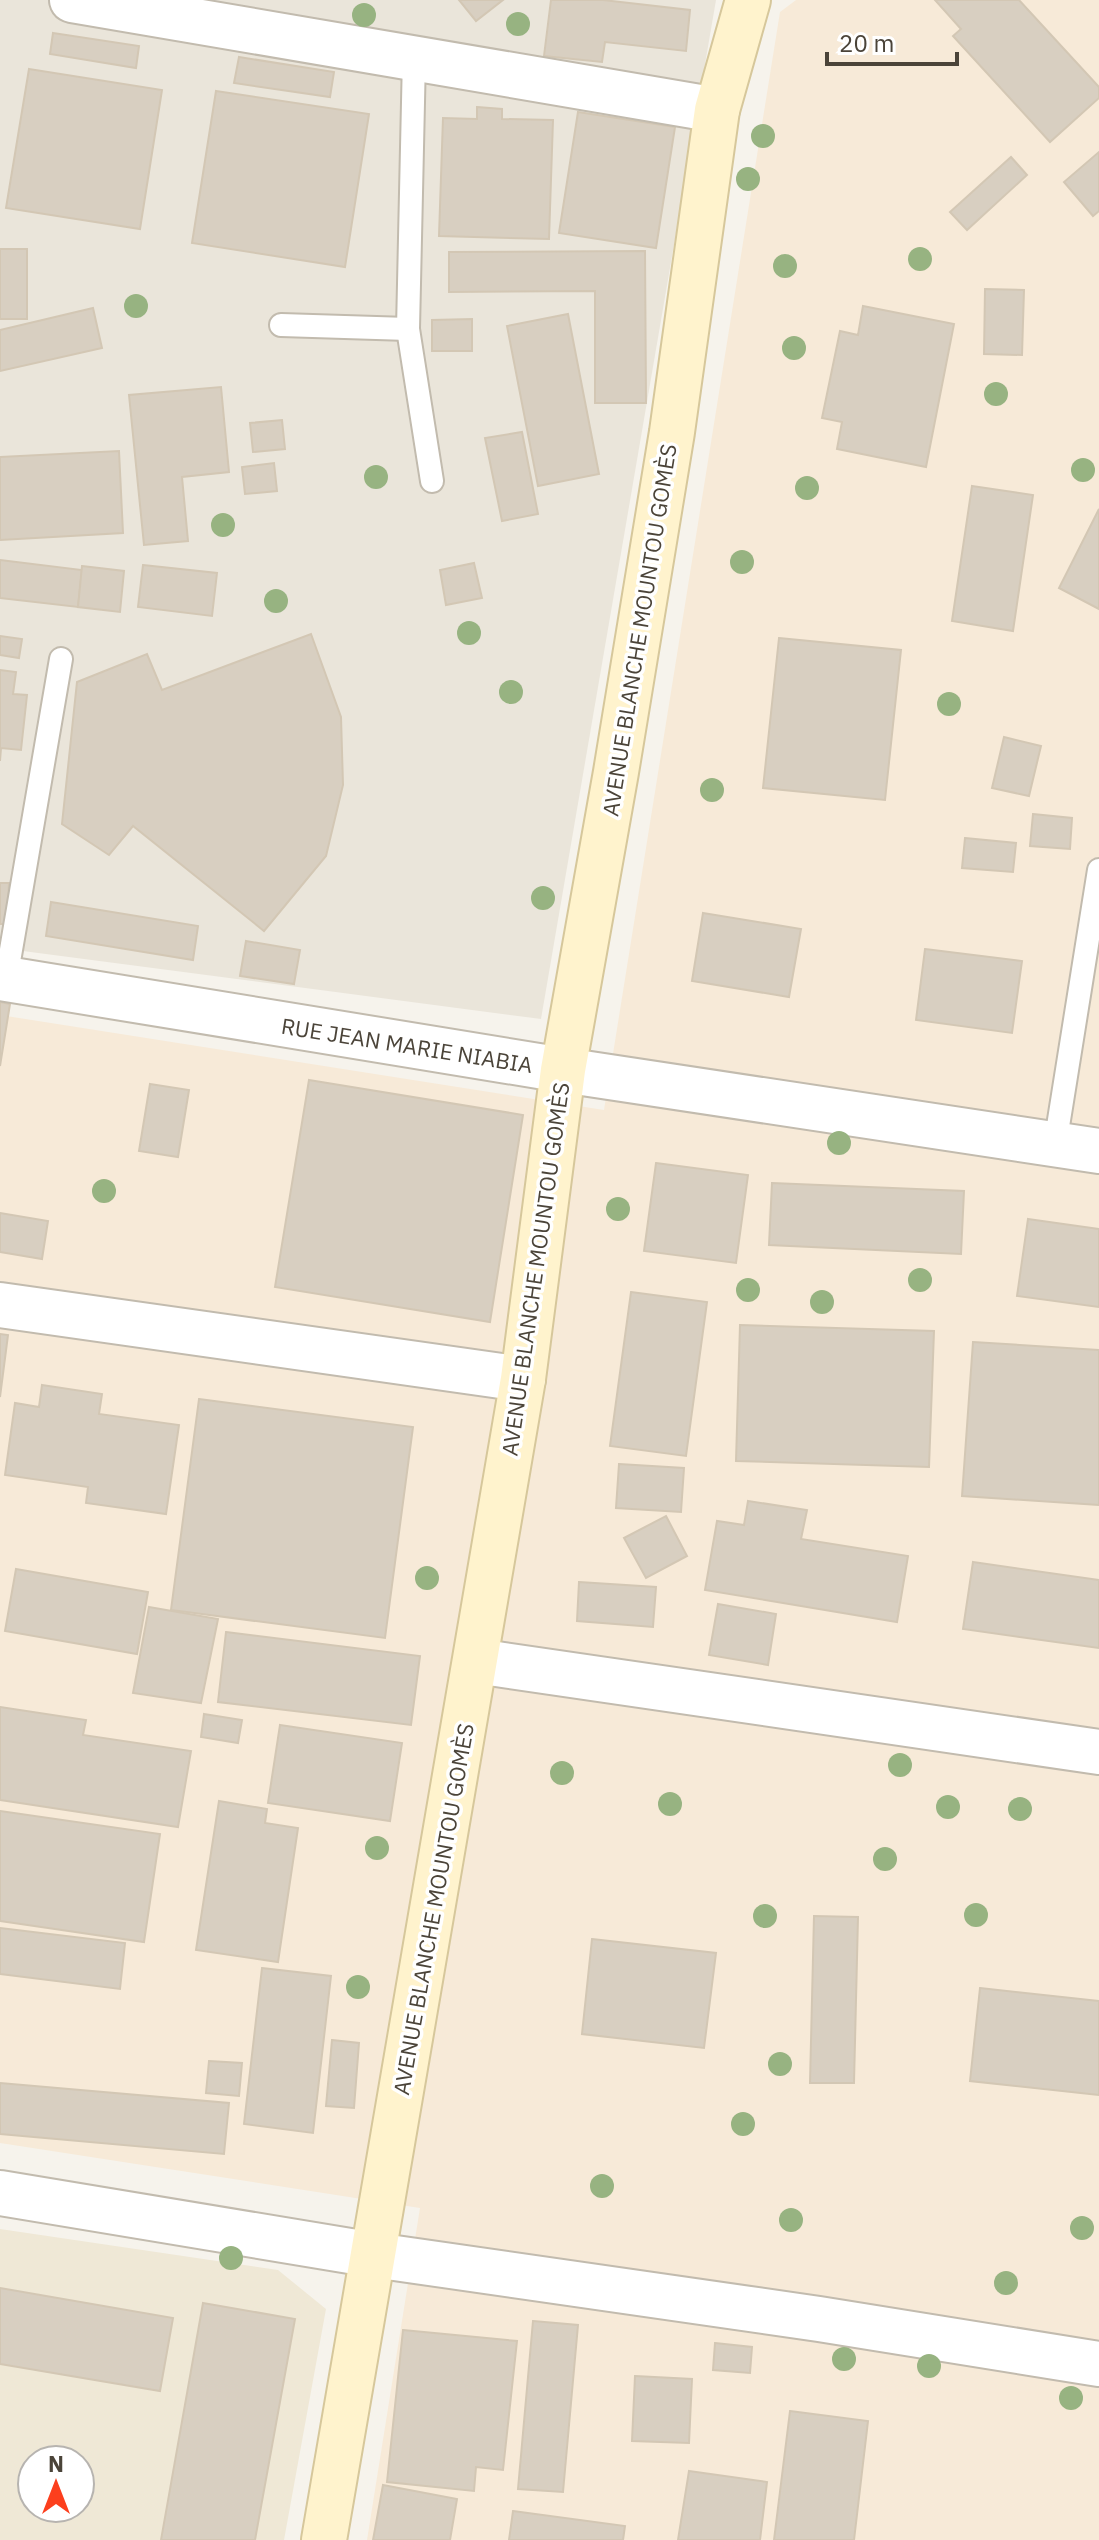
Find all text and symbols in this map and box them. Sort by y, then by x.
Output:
scale bar [827,16,957,66]
text: 20 m [839,27,894,59]
street label: AVENUE BLANCHE MOUNTOU GOMÈS [595,442,683,818]
street label: RUE JEAN MARIE NIABIA [279,1011,535,1079]
street label: AVENUE BLANCHE MOUNTOU GOMÈS [494,1080,576,1458]
street label: AVENUE BLANCHE MOUNTOU GOMÈS [386,1721,480,2097]
north arrow [16,2444,96,2524]
text: N [48,2449,64,2478]

